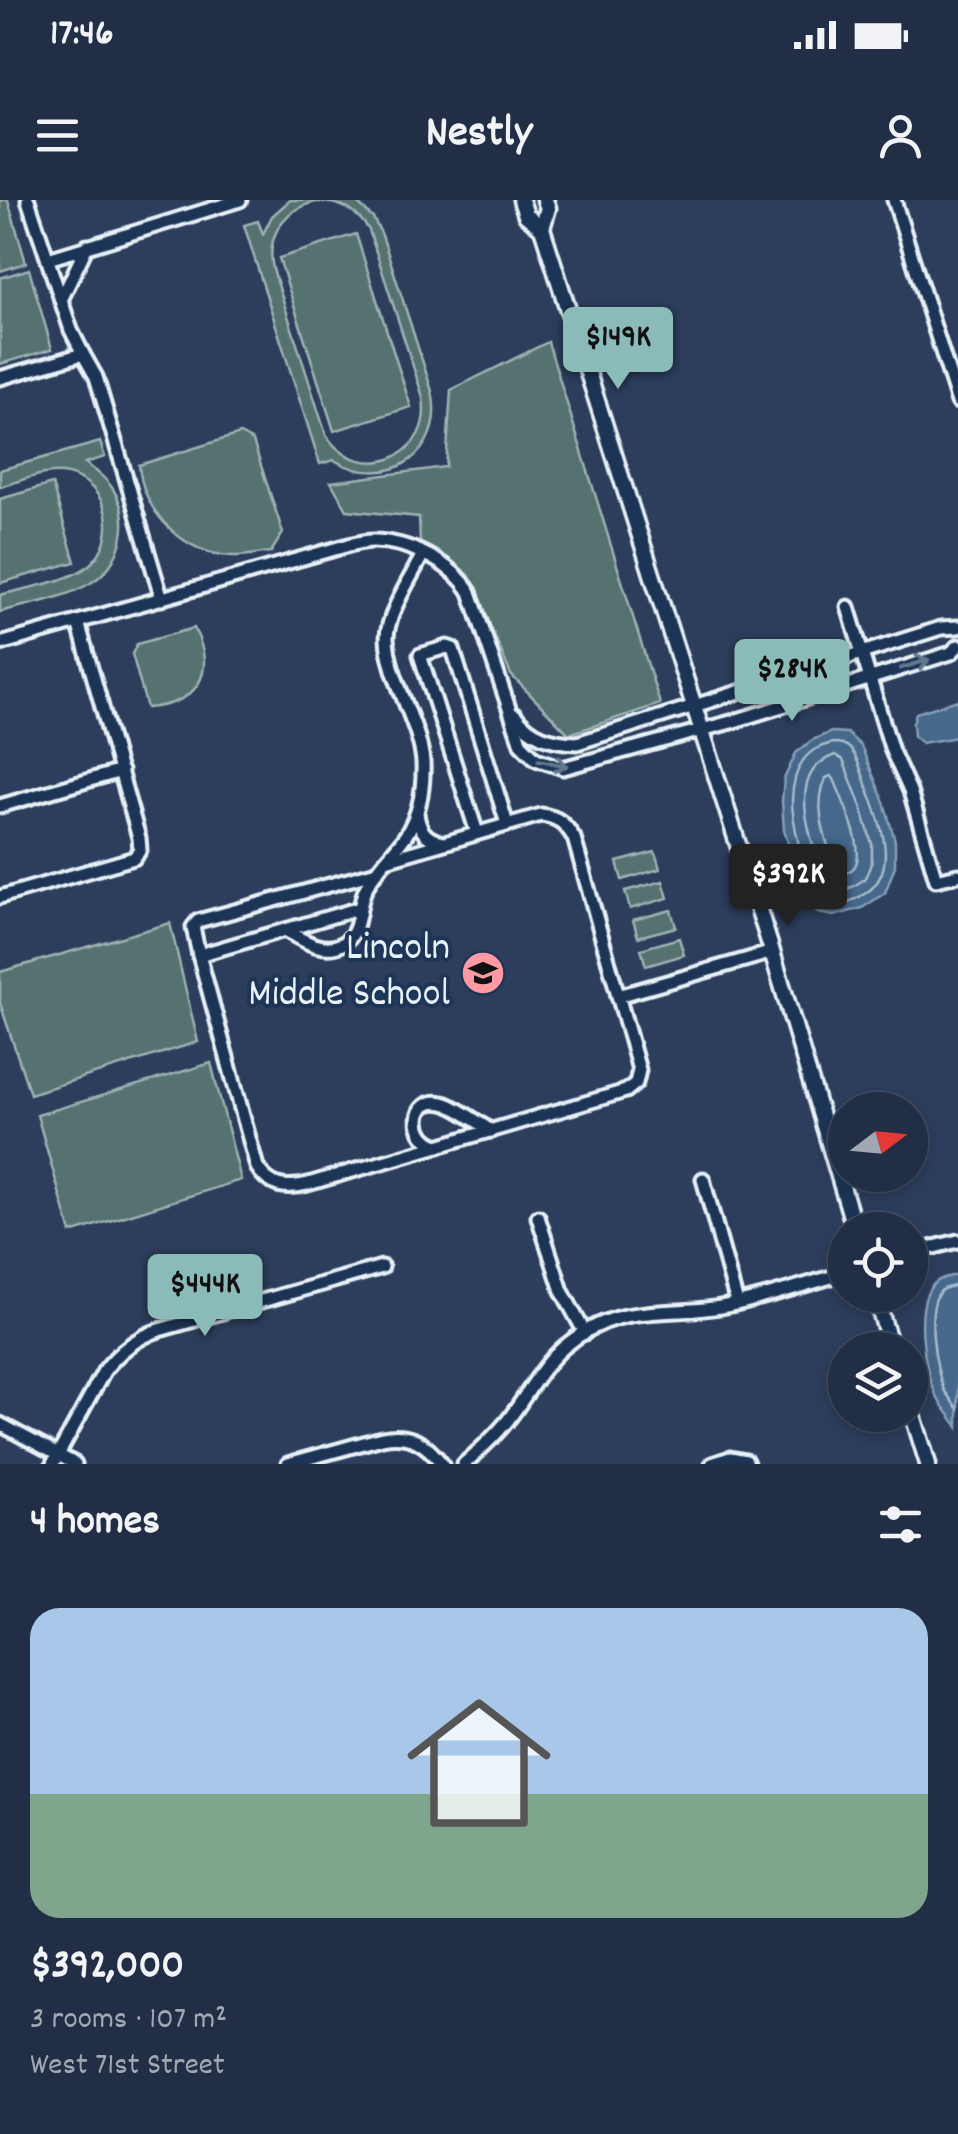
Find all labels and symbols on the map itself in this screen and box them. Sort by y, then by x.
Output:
pin: $149K [548,307,688,392]
pin: $284K [722,639,862,724]
one-way arrow [899,654,930,672]
one-way arrow [536,754,568,773]
pin: $392K [718,844,858,929]
place label: Lincoln Middle School [248,922,450,1025]
school or university icon: Lincoln Middle School [460,950,506,996]
north arrow [828,1092,928,1192]
pin: $444K [135,1254,275,1339]

